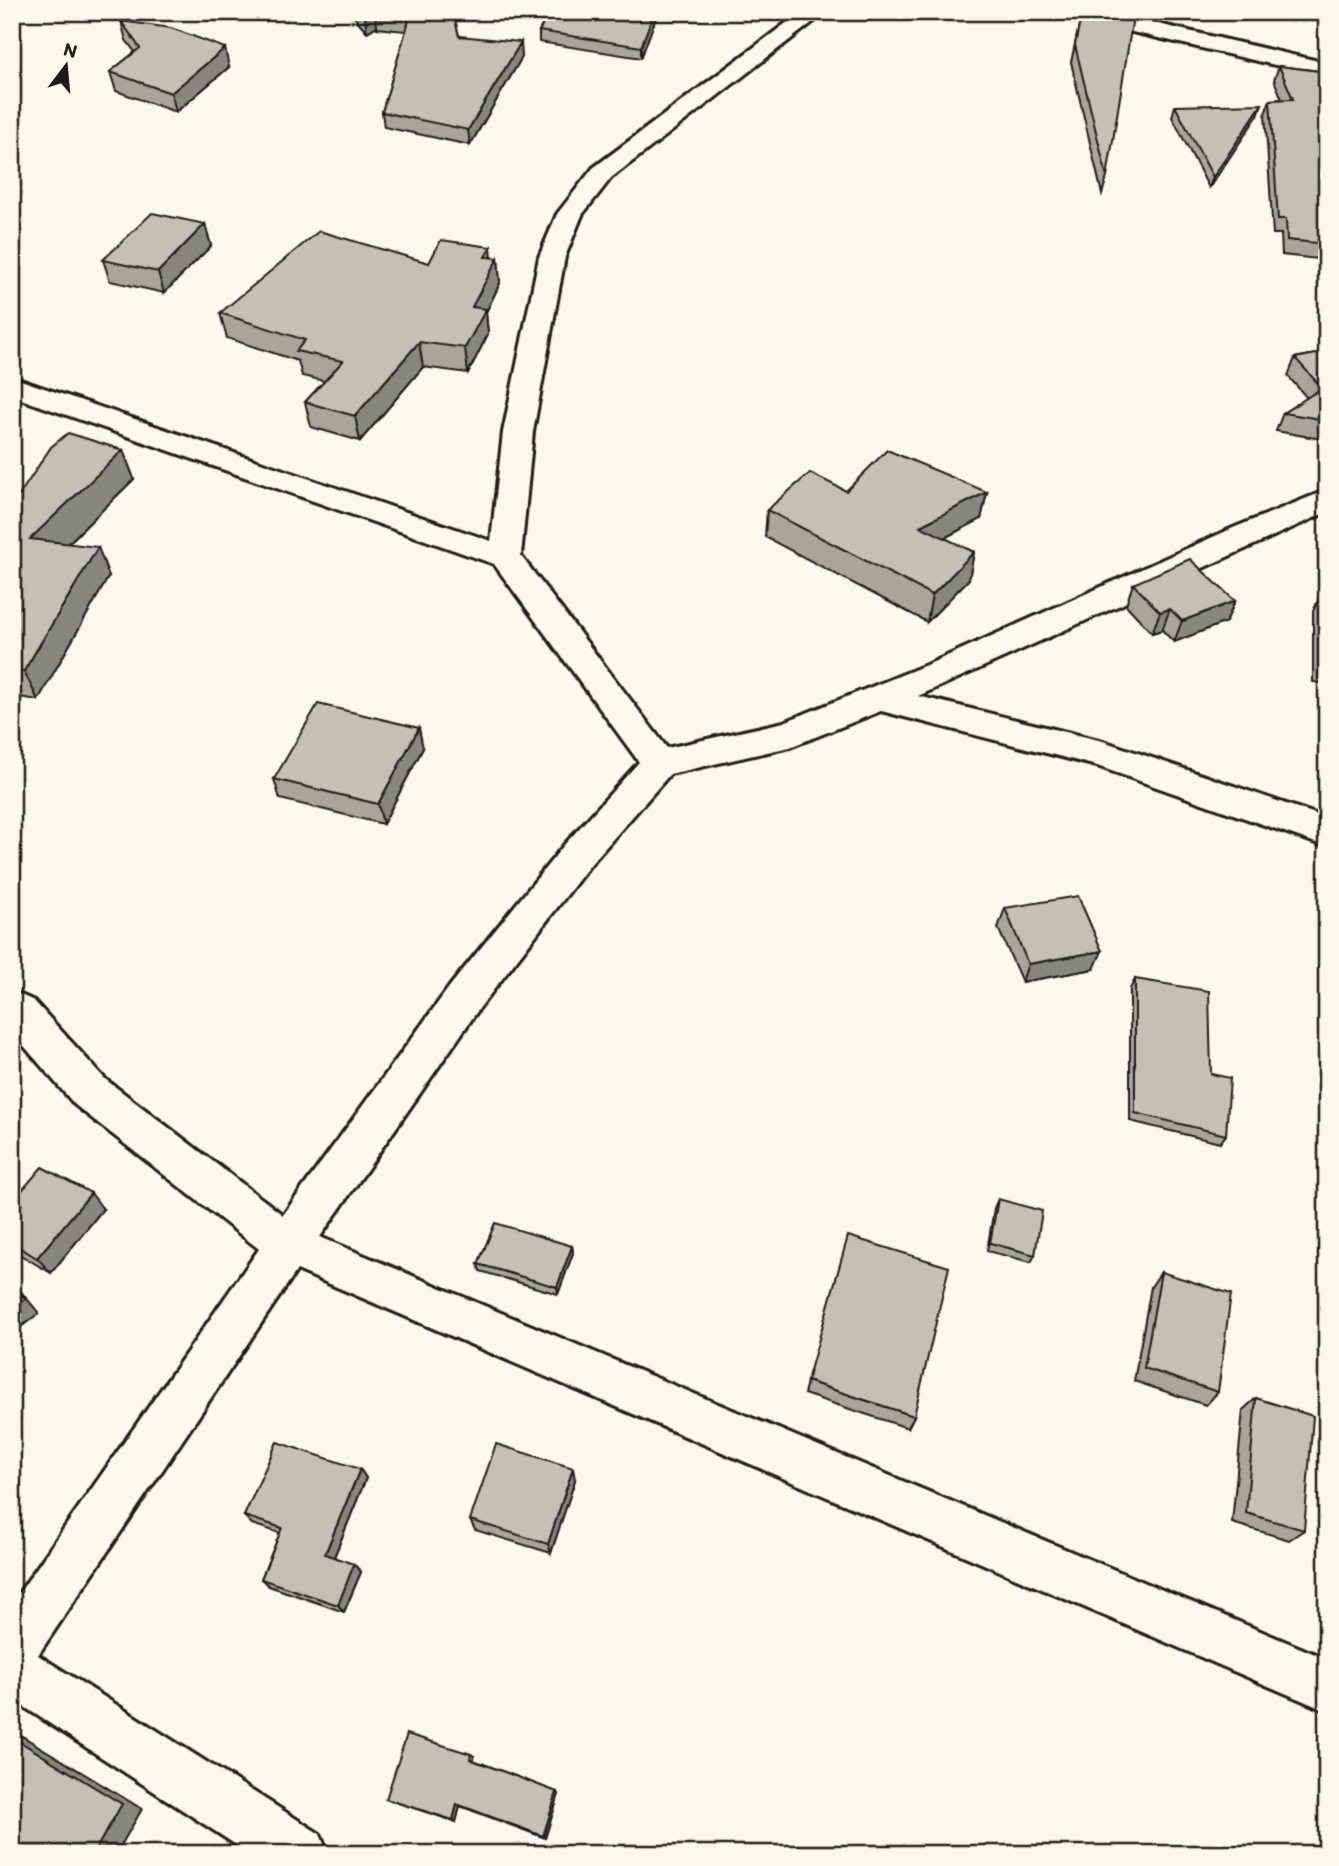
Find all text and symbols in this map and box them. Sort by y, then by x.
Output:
north arrow [32,32,102,102]
text: N [61,37,80,63]

